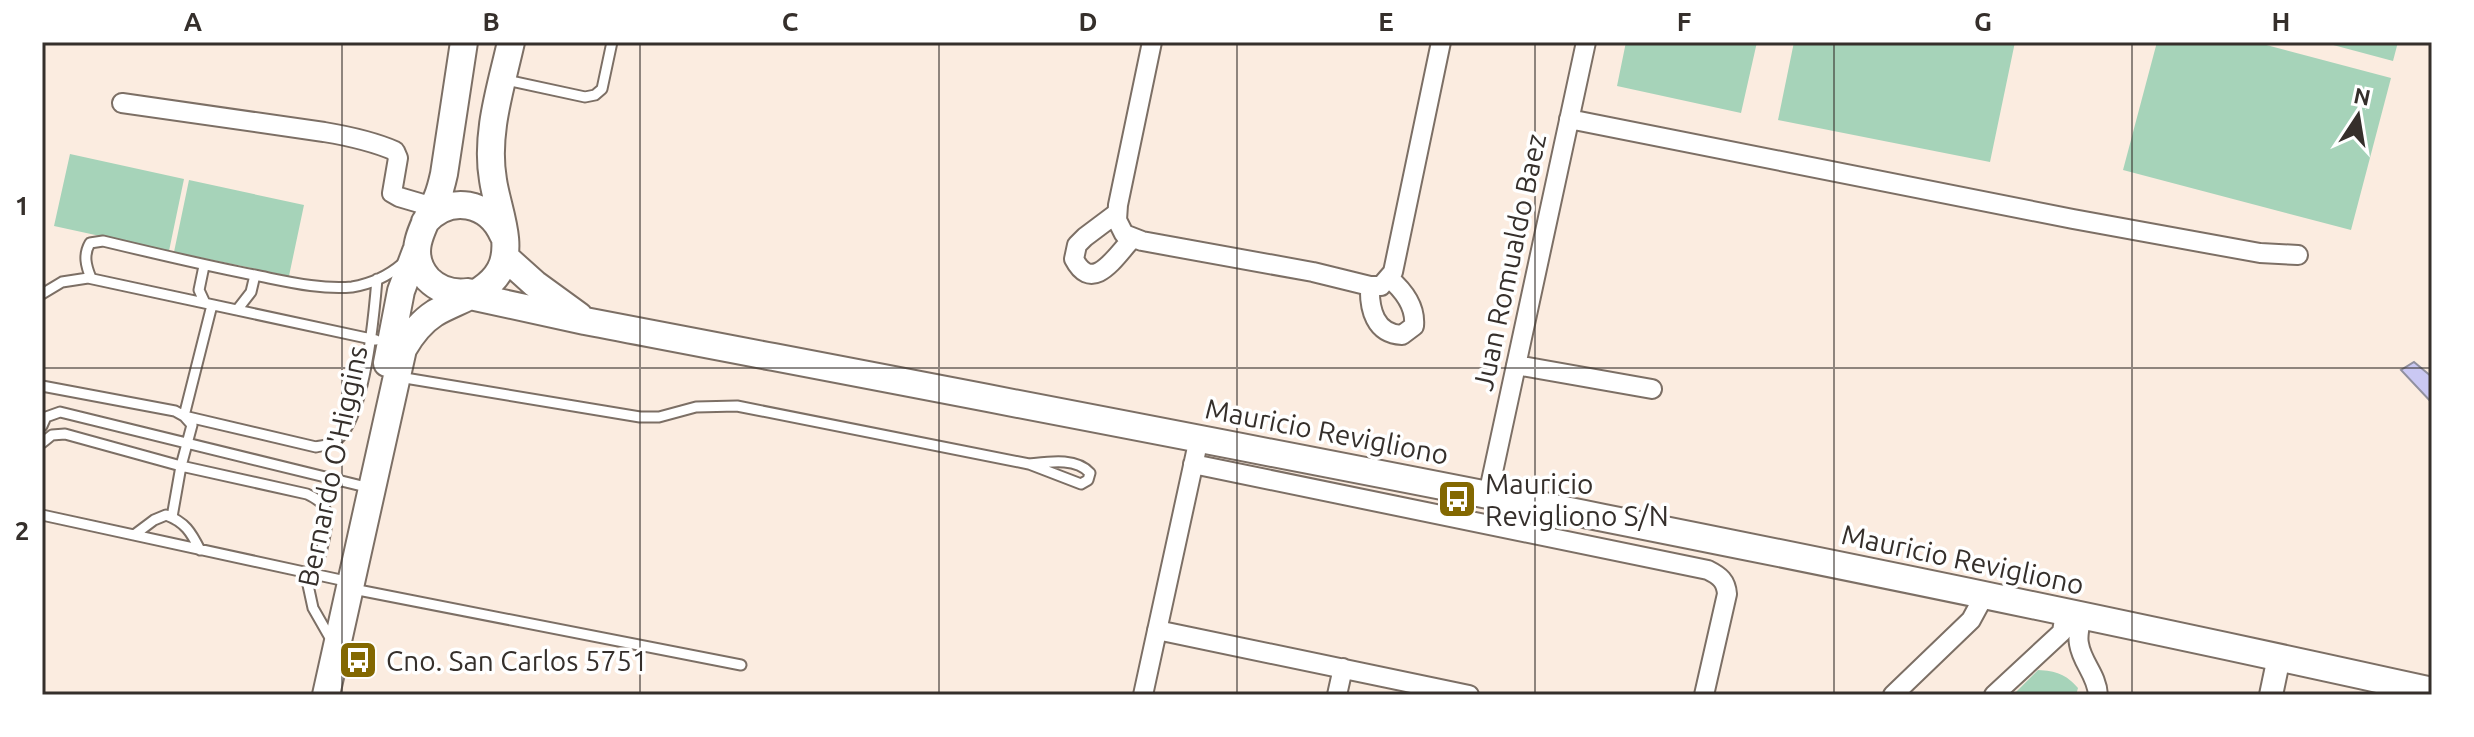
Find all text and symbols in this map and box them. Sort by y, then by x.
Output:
text: A [184,7,203,36]
text: B [482,7,500,36]
text: C [782,7,799,36]
text: D [1079,7,1097,36]
text: E [1378,7,1394,36]
text: F [1677,7,1691,36]
text: G [1974,7,1992,36]
text: H [2272,7,2290,36]
north arrow [2318,76,2398,156]
text: N [2352,82,2373,110]
street label: Juan Romualdo Baez [1467,131,1551,393]
text: 1 [15,191,29,220]
street label: Bernardo O'Higgins [291,343,373,589]
street label: Mauricio Revigliono [1203,392,1451,470]
place label: Mauricio Revigliono S/N [1485,468,1669,531]
bus stop icon: Mauricio Revigliono S/N [1436,478,1478,520]
text: 2 [15,516,29,545]
street label: Mauricio Revigliono [1839,518,2087,600]
bus stop icon: Cno. San Carlos 5751 [337,639,379,681]
place label: Cno. San Carlos 5751 [386,645,648,676]

